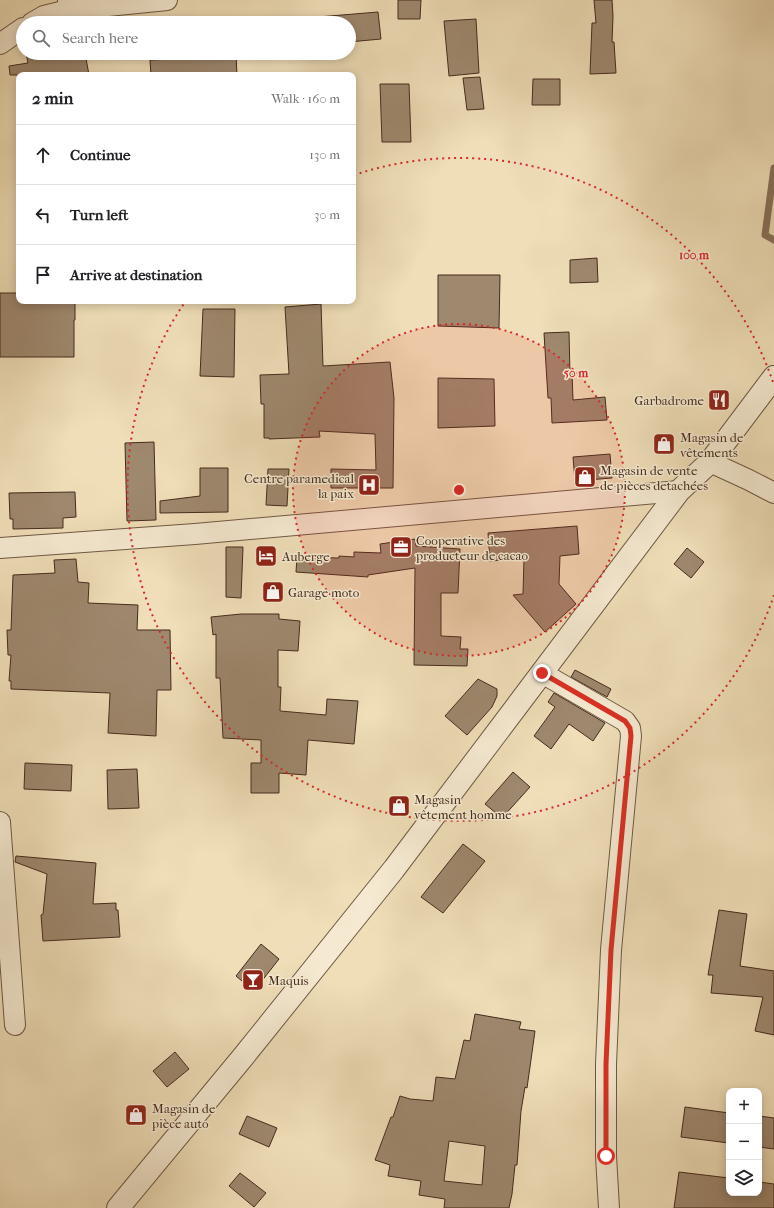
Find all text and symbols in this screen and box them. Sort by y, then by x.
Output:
search box [16,16,356,60]
icon: search [30,27,52,49]
text: Search here [62,29,138,47]
text: 2 min [32,88,73,108]
text: Walk · 160 m [271,91,340,106]
icon: ahead [32,144,54,166]
text: Continue [70,146,130,164]
text: 130 m [309,147,340,162]
icon: left [32,204,54,226]
text: Turn left [70,206,128,224]
text: 30 m [314,207,340,222]
text: 100 m [679,248,710,262]
icon: arrive [32,264,54,286]
text: Arrive at destination [70,266,202,284]
text: 50 m [564,366,589,380]
restaurant icon: Garbadrome [706,387,732,413]
place label: Garbadrome [634,393,705,408]
place label: Magasin de vêtements [680,430,744,460]
shop icon: Magasin de vêtements [651,431,677,457]
place label: Magasin de vente de pièces detachées [600,463,708,493]
shop icon: Magasin de vente de pièces detachées [572,464,598,490]
place label: Centre paramedical la paix [244,471,354,501]
hospital icon: Centre paramedical la paix [356,472,382,498]
centre of rings [452,483,466,497]
place label: Cooperative des producteur de cacao [415,533,529,563]
office icon: Cooperative des producteur de cacao [388,534,414,560]
hotel icon: Auberge [253,543,279,569]
place label: Auberge [281,549,330,564]
shop icon: Garage moto [260,579,286,605]
place label: Garage moto [288,585,360,600]
route end [533,664,551,682]
place label: Magasin vêtement homme [414,792,512,822]
shop icon: Magasin vêtement homme [386,793,412,819]
bar icon: Maquis [240,967,266,993]
place label: Maquis [268,973,309,988]
map controls [726,1088,762,1196]
button: + [726,1088,762,1124]
place label: Magasin de pièce auto [151,1101,216,1131]
shop icon: Magasin de pièce auto [123,1102,149,1128]
button: − [726,1124,762,1160]
route start [597,1147,615,1165]
button: layers [726,1160,762,1196]

